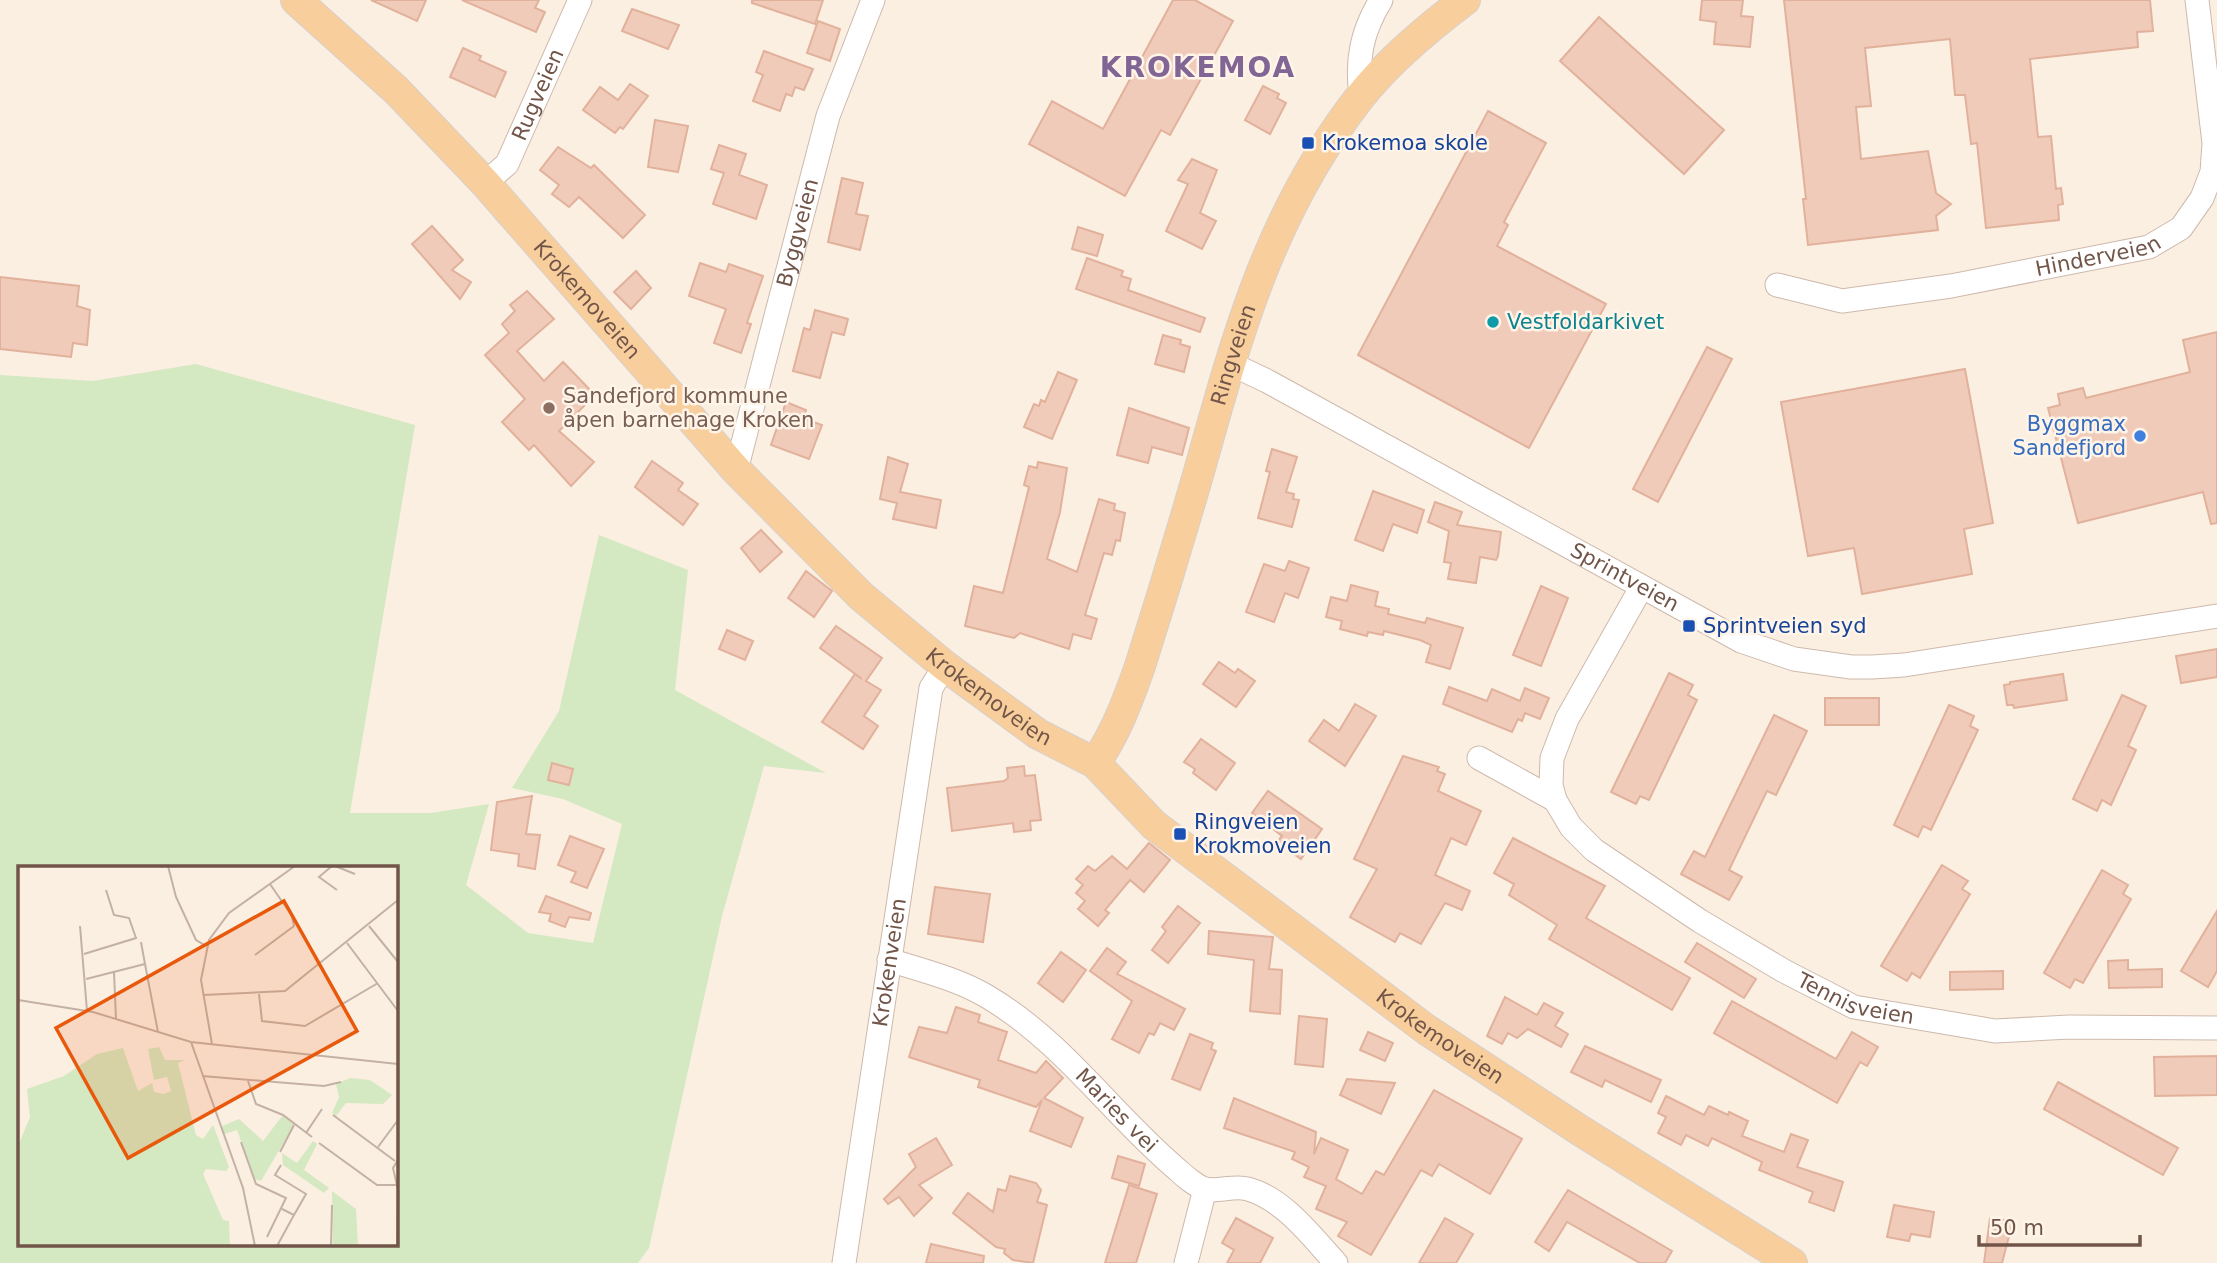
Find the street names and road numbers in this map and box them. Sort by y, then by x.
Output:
street label: Rugveien [507,45,569,144]
street label: Byggveien [772,176,823,290]
street label: Hinderveien [2033,231,2165,281]
street label: Krokemoveien [528,235,645,364]
street label: Ringveien [1206,301,1261,408]
street label: Sprintveien [1566,538,1683,617]
street label: Krokemoveien [921,643,1055,751]
street label: Krokenveien [868,896,911,1028]
street label: Tennisveien [1792,967,1916,1029]
street label: Krokemoveien [1371,984,1508,1089]
street label: Maries vei [1071,1064,1162,1157]

